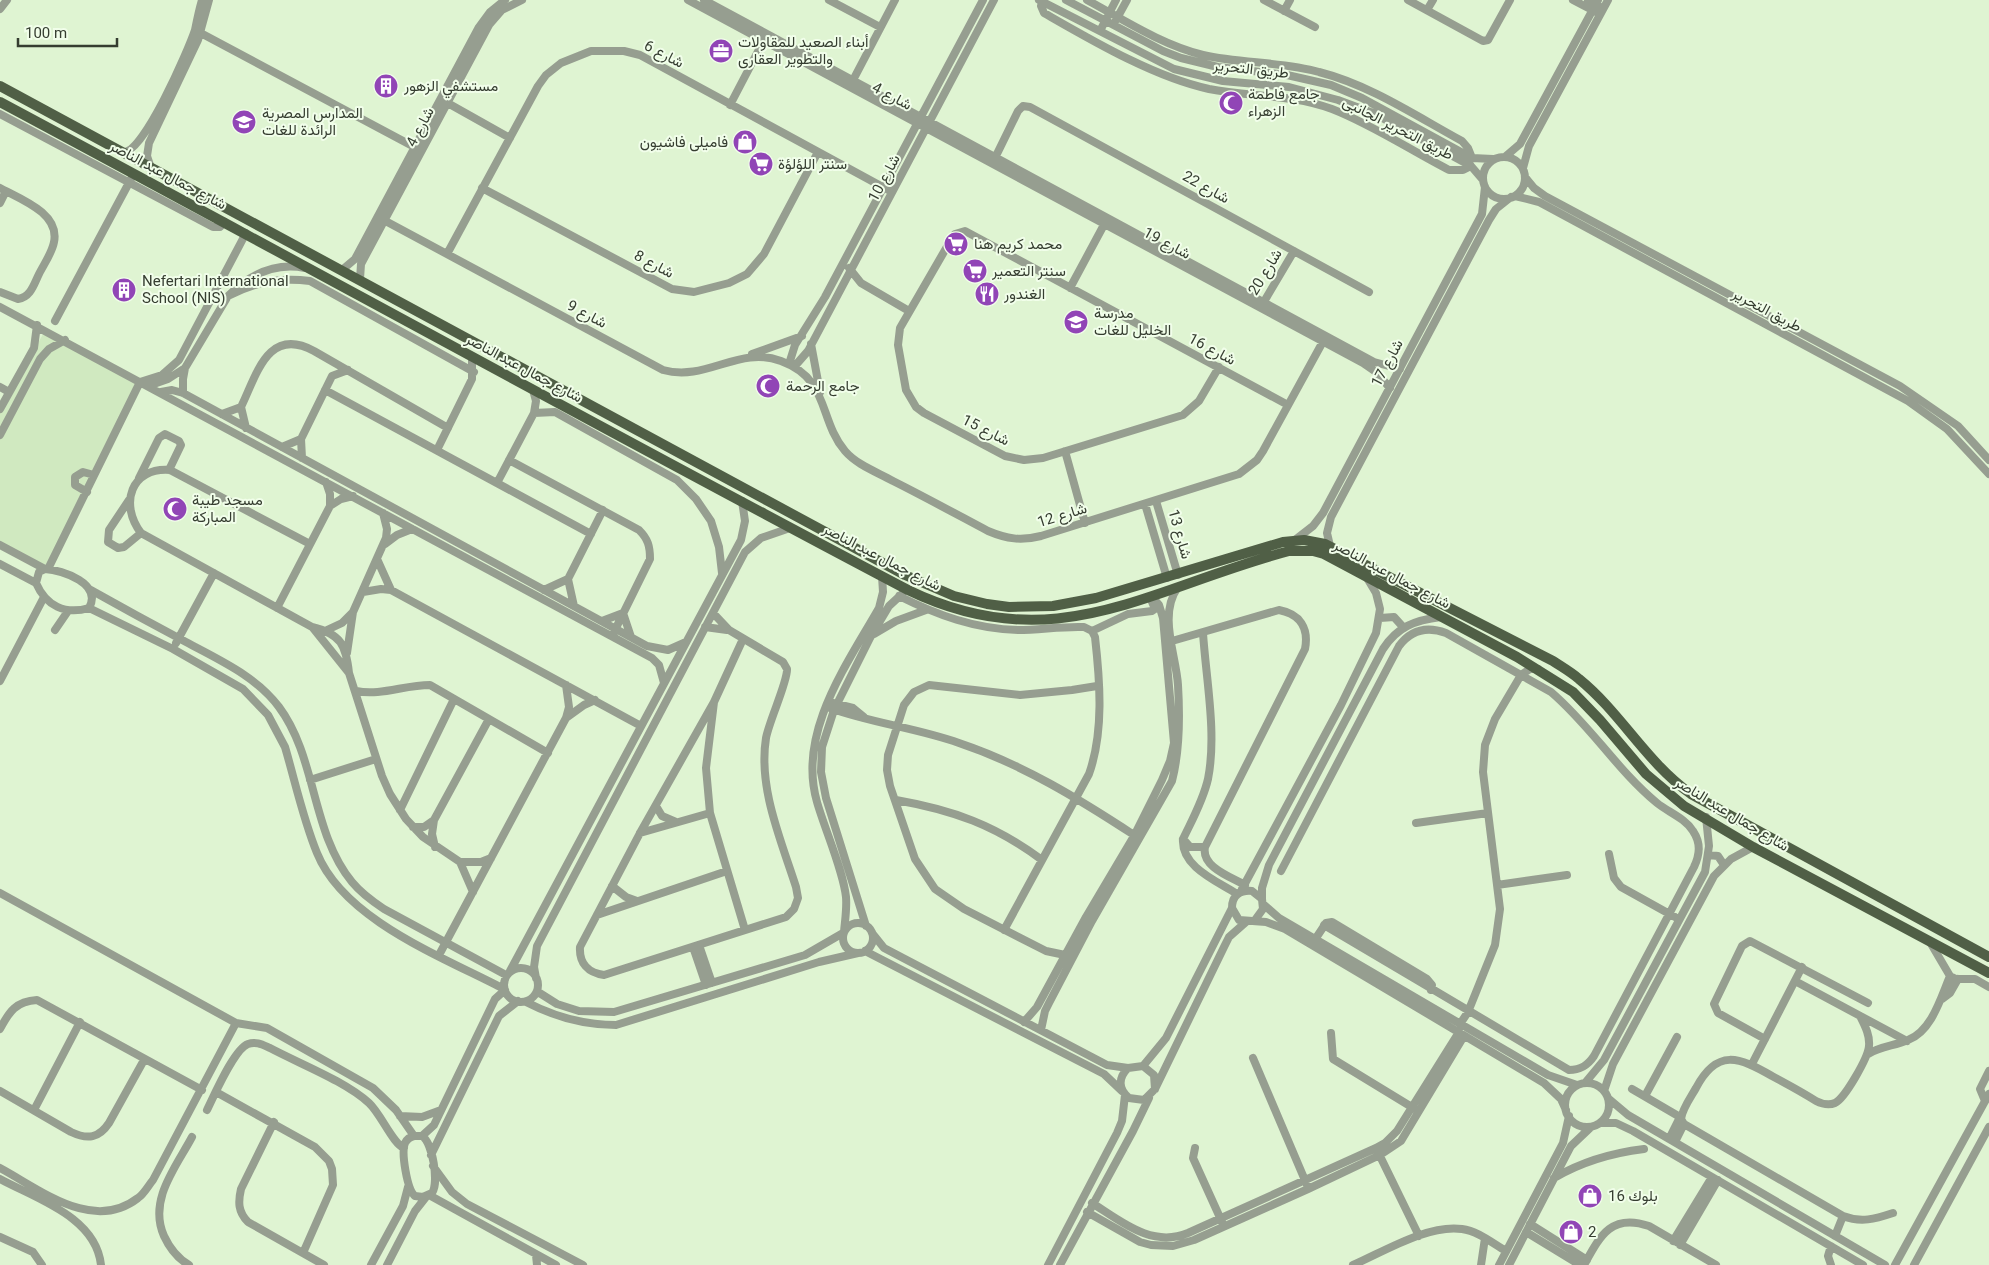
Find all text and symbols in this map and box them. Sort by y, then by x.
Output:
scale bar [18,15,116,47]
text: 100 m [25,24,67,42]
place label: أبناء الصعيد للمقاولات والتطوير العقارى [738,33,869,69]
street label: شارع 6 [640,36,687,73]
office icon: أبناء الصعيد للمقاولات والتطوير العقارى [708,38,734,64]
street label: طريق التحرير [1211,56,1290,83]
building icon: مستشفي الزهور [373,73,399,99]
place label: مستشفي الزهور [403,77,498,99]
street label: شارع 4 [868,78,915,116]
place label: جامع فاطمة الزهراء [1248,85,1320,120]
mosque icon: جامع فاطمة الزهراء [1218,90,1244,116]
street label: طريق التحرير الجانبى [1339,92,1457,165]
place label: المدارس المصرية الرائدة للغات [262,104,363,139]
street label: شارع 4 [402,104,440,151]
school or university icon: المدارس المصرية الرائدة للغات [231,109,257,135]
shop icon: فاميلى فاشيون [732,129,758,155]
place label: فاميلى فاشيون [640,133,728,152]
street label: شارع جمال عبد الناصر [105,136,230,215]
supermarket icon: سنتر اللؤلؤة [748,151,774,177]
street label: شارع 10 [864,151,906,206]
place label: سنتر اللؤلؤة [778,155,847,173]
street label: شارع 22 [1178,167,1233,209]
street label: شارع 19 [1139,223,1194,265]
supermarket icon: محمد كريم هنا [943,231,969,257]
place label: محمد كريم هنا [974,235,1062,254]
street label: شارع 20 [1244,245,1288,299]
street label: شارع 8 [630,246,677,284]
supermarket icon: سنتر التعمير [962,258,988,284]
place label: سنتر التعمير [991,262,1066,280]
place label: Nefertari International School (NIS) [142,272,289,307]
building icon: Nefertari International School (NIS) [111,277,137,303]
restaurant icon: الغندور [974,281,1000,307]
street label: طريق التحرير [1728,284,1805,337]
place label: الغندور [1003,285,1045,303]
street label: شارع 9 [563,296,610,334]
place label: مدرسة الخليل للغات [1094,304,1171,339]
school or university icon: مدرسة الخليل للغات [1063,309,1089,335]
street label: شارع جمال عبد الناصر [461,329,586,408]
street label: شارع 16 [1184,329,1239,371]
street label: شارع 17 [1367,336,1409,391]
mosque icon: جامع الرحمة [755,373,781,399]
place label: جامع الرحمة [786,377,860,397]
street label: شارع 15 [958,410,1013,451]
place label: مسجد طيبة المباركة [192,491,263,526]
mosque icon: مسجد طيبة المباركة [162,496,188,522]
street label: شارع 12 [1035,499,1090,533]
street label: شارع 13 [1162,507,1196,562]
street label: شارع جمال عبد الناصر [818,519,944,596]
street label: شارع جمال عبد الناصر [1329,535,1454,614]
street label: شارع جمال عبد الناصر [1670,772,1792,857]
shop icon: بلوك 16 [1577,1183,1603,1209]
place label: بلوك 16 [1608,1187,1658,1205]
shop icon: 2 [1558,1219,1584,1245]
place label: 2 [1588,1223,1596,1241]

